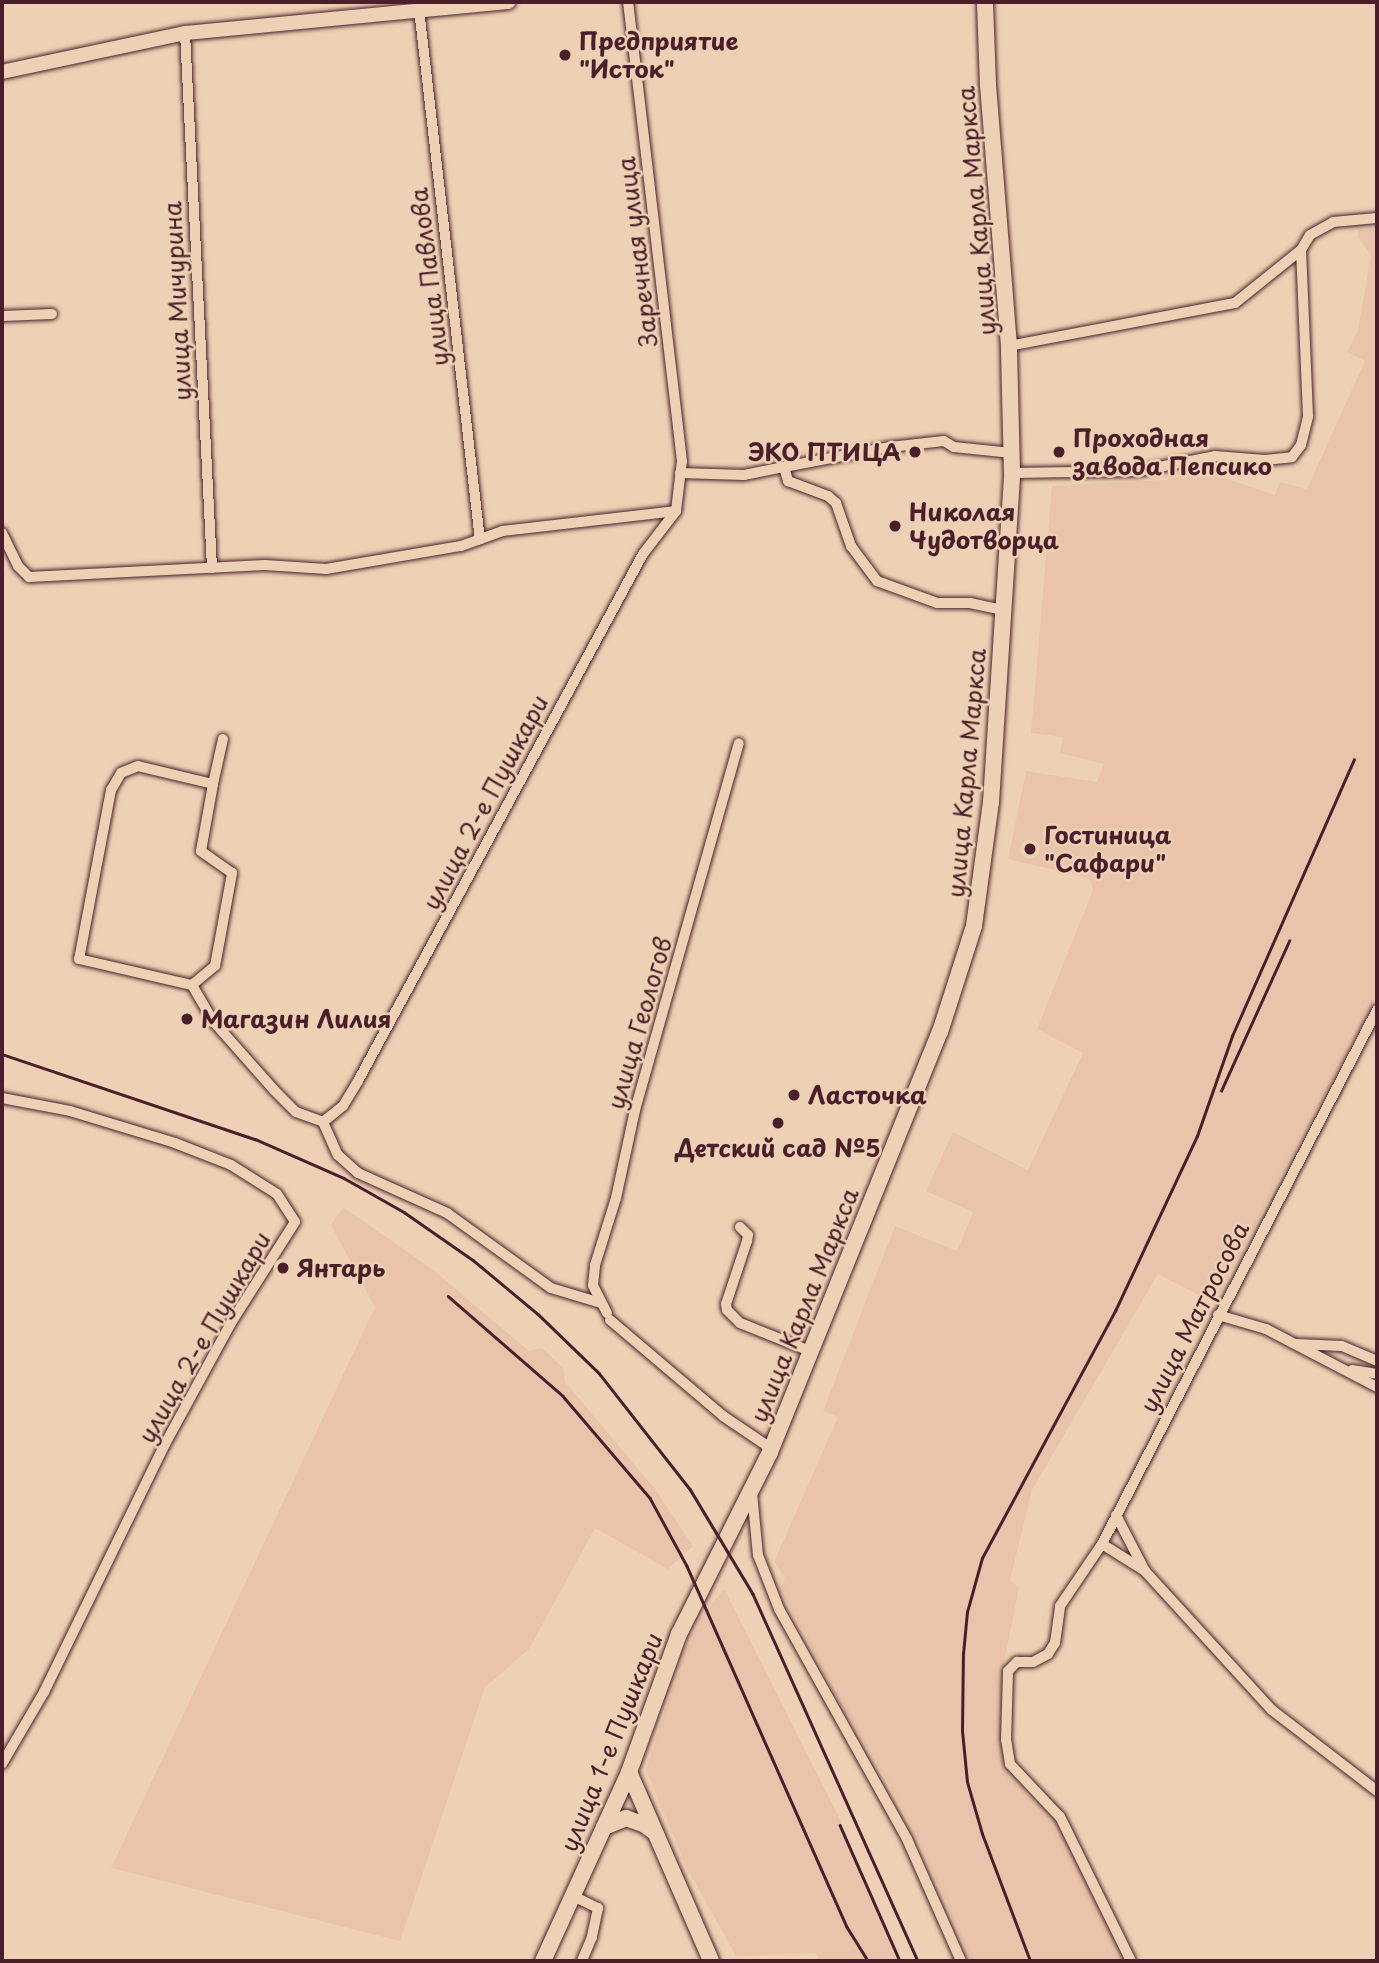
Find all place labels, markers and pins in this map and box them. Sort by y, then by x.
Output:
place label: Предприятие "Исток" [579,27,738,83]
marker: Предприятие "Исток" [557,47,573,63]
place label: Проходная завода Пепсико [1073,424,1273,480]
place label: ЭКО ПТИЦА [747,438,901,466]
marker: ЭКО ПТИЦА [907,444,923,460]
marker: Проходная завода Пепсико [1051,444,1067,460]
place label: Николая Чудотворца [909,498,1059,554]
marker: Николая Чудотворца [887,518,903,534]
place label: Гостиница "Сафари" [1044,821,1171,877]
marker: Гостиница "Сафари" [1022,841,1038,857]
place label: Магазин Лилия [201,1005,391,1033]
marker: Магазин Лилия [179,1011,195,1027]
place label: Ласточка [808,1081,927,1109]
marker: Ласточка [786,1087,802,1103]
marker: Детский сад №5 [770,1115,786,1131]
place label: Детский сад №5 [675,1134,881,1162]
place label: Янтарь [297,1254,385,1282]
marker: Янтарь [275,1260,291,1276]

